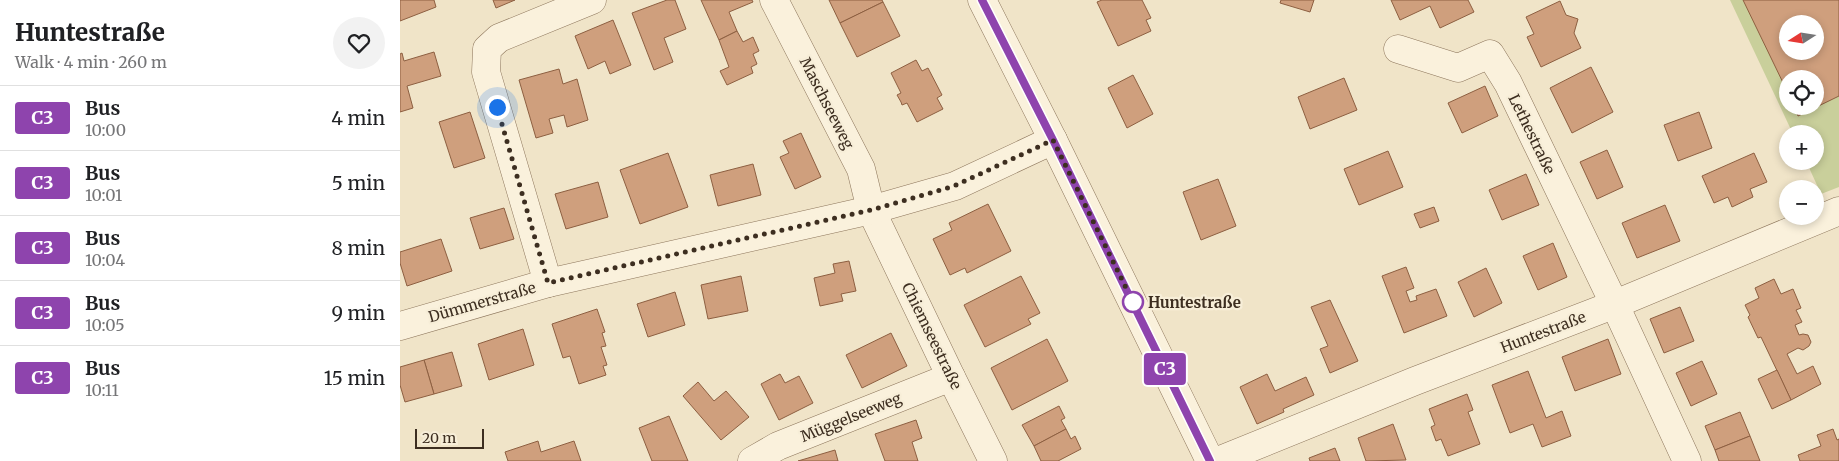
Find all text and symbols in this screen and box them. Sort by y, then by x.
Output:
north arrow [1779,15,1824,60]
map controls [1779,15,1824,225]
text: Huntestraße [15,17,165,48]
button: heart [333,17,385,69]
text: Walk · 4 min · 260 m [15,52,167,72]
street label: Maschseeweg [796,54,858,152]
button: locate [1779,70,1824,115]
street label: Lethestraße [1504,91,1560,177]
your location [485,95,510,120]
text: Bus [85,96,120,120]
text: C3 [31,106,54,129]
text: 4 min [331,106,385,130]
text: 10:00 [85,120,126,140]
button: + [1779,125,1824,170]
text: Bus [85,161,120,185]
text: C3 [31,171,54,194]
text: 5 min [332,171,385,195]
button: − [1779,180,1824,225]
text: 10:01 [85,185,122,205]
text: Bus [85,226,120,250]
text: C3 [31,236,54,259]
text: 8 min [332,236,385,260]
text: 10:04 [85,250,125,270]
street label: Dümmerstraße [426,278,538,326]
street label: Chiemseestraße [898,280,966,393]
text: Bus [85,291,120,315]
marker: Huntestraße [1122,291,1144,313]
place label: Huntestraße [1148,293,1241,312]
text: C3 [31,301,54,324]
text: 9 min [331,301,385,325]
street label: Huntestraße [1498,307,1589,357]
text: 10:05 [85,315,125,335]
line badge: C3 [1142,353,1188,385]
text: Bus [85,356,120,380]
text: C3 [1154,357,1176,380]
text: C3 [31,366,54,389]
text: 15 min [324,366,385,390]
text: 10:11 [85,380,119,400]
street label: Müggelseeweg [798,388,904,446]
scale bar [415,426,484,449]
text: 20 m [422,429,456,447]

